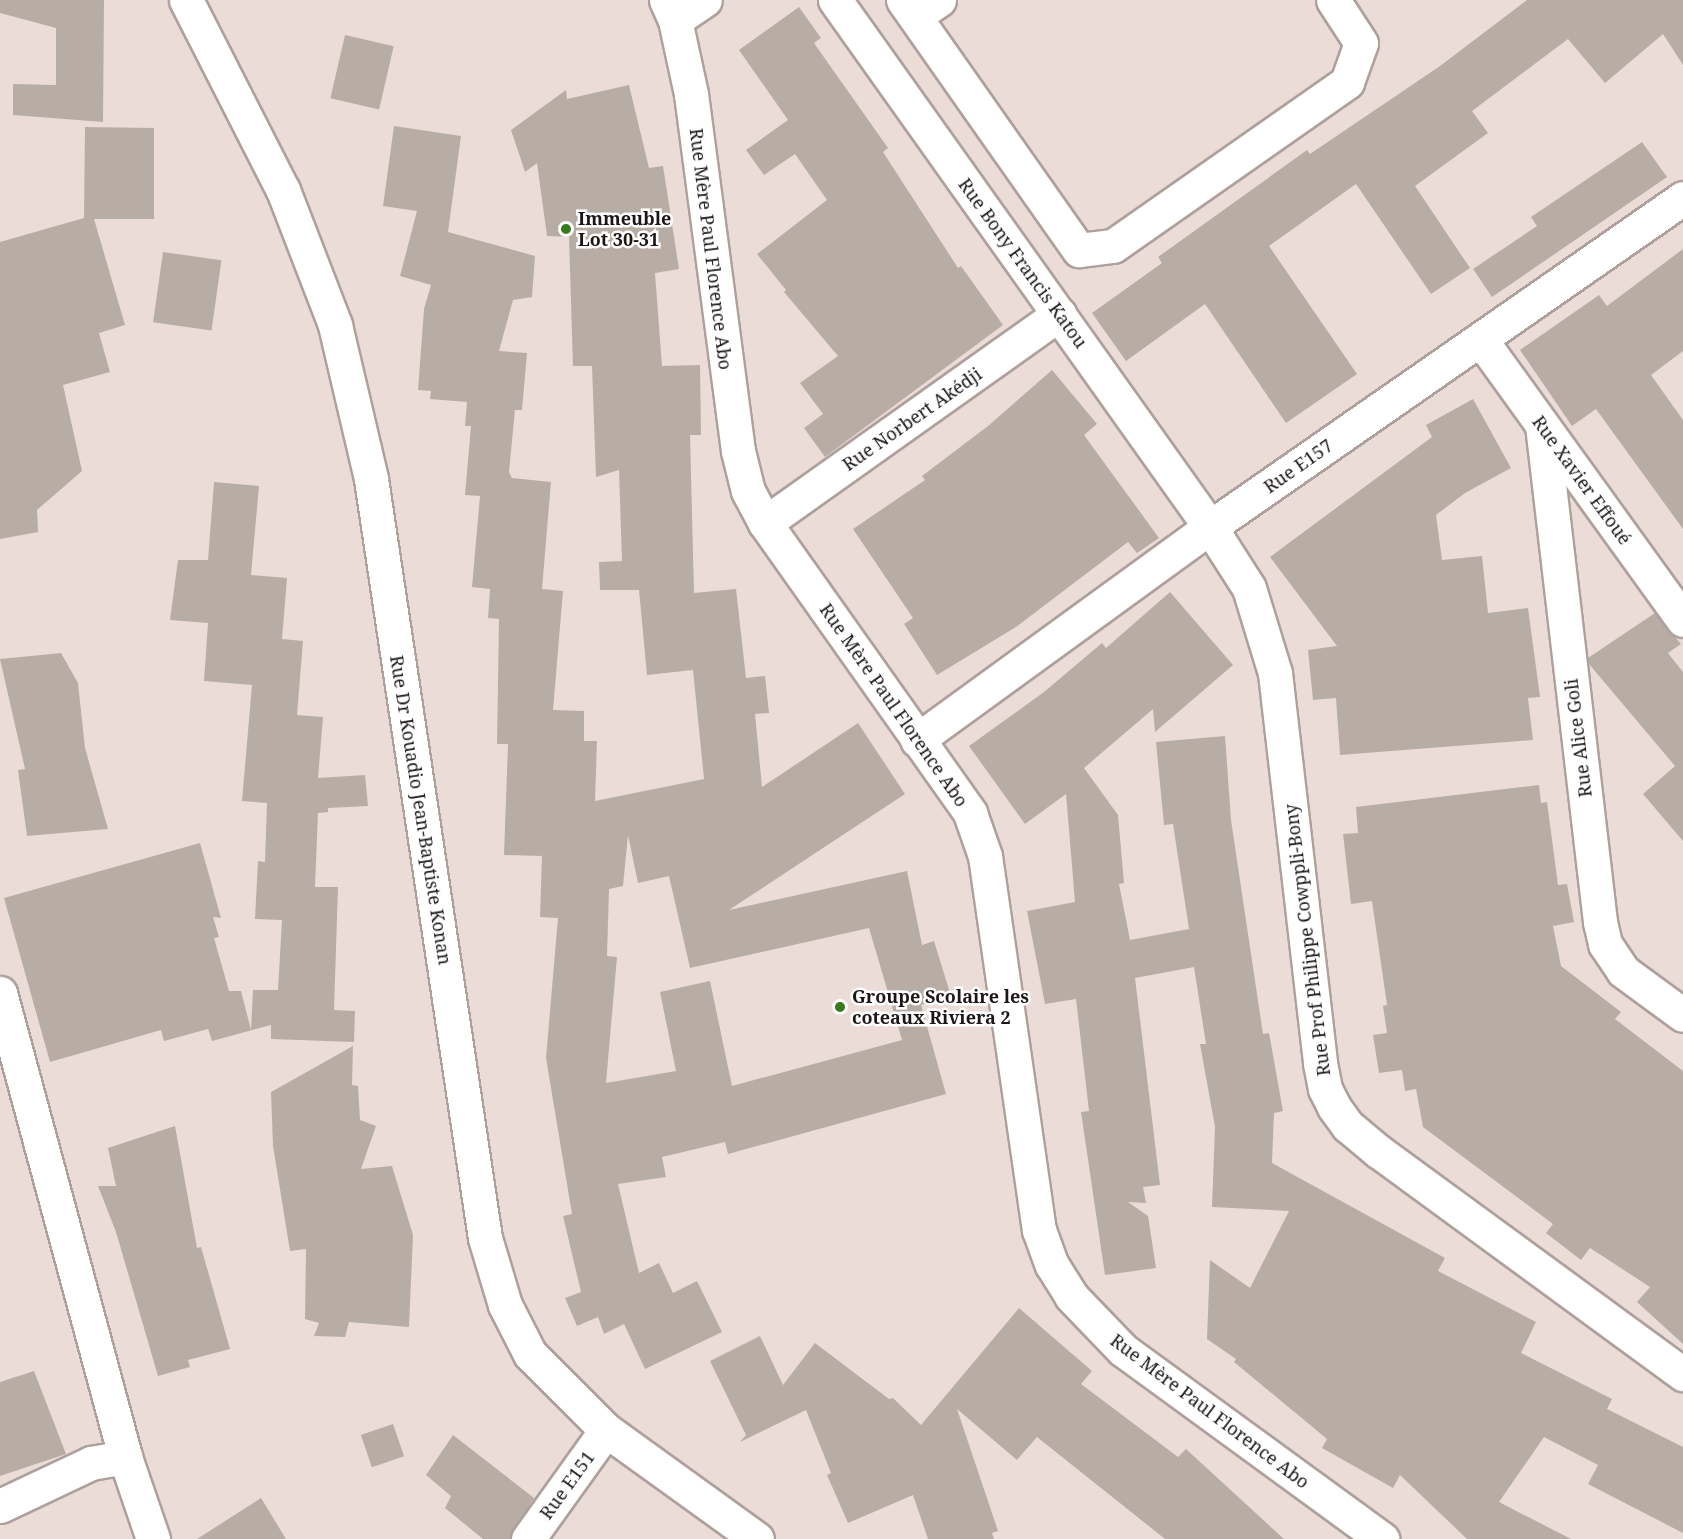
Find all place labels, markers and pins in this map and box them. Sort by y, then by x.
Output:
place label: Immeuble Lot 30-31 [578,208,671,250]
marker: Immeuble Lot 30-31 [559,222,573,236]
place label: Groupe Scolaire les coteaux Riviera 2 [852,986,1029,1028]
marker: Groupe Scolaire les coteaux Riviera 2 [833,1000,847,1014]

